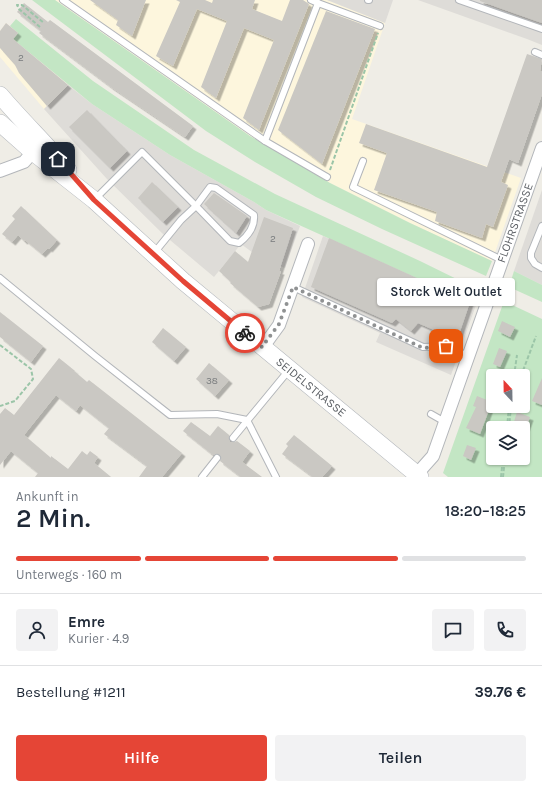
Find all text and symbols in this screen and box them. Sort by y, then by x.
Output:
house number: 2 [18,52,24,64]
pin [41,142,75,176]
icon: home [47,148,69,170]
street label: FLOHRSTRASSE [494,181,536,265]
house number: 2 [270,233,276,245]
callout: Storck Welt Outlet [377,278,515,306]
text: Storck Welt Outlet [390,284,502,299]
courier [225,313,265,353]
icon: bike [234,322,256,344]
pin [429,329,463,363]
icon: bag [435,335,457,357]
street label: SEIDELSTRASSE [273,354,349,420]
north arrow [486,369,530,413]
map controls [486,369,530,465]
house number: 38 [206,375,218,387]
button: layers [486,421,530,465]
text: Ankunft in [16,489,79,504]
text: 18:20–18:25 [445,502,526,520]
text: 2 Min. [16,503,90,534]
text: Unterwegs · 160 m [16,567,122,582]
button: person [16,609,58,651]
button: chat [432,609,474,651]
button: phone [484,609,526,651]
text: Emre [68,613,105,631]
text: Kurier · 4.9 [68,631,129,646]
text: Bestellung #1211 [16,683,126,701]
text: 39.76 € [474,683,526,701]
button: Hilfe [16,735,267,781]
button: Teilen [275,735,526,781]

